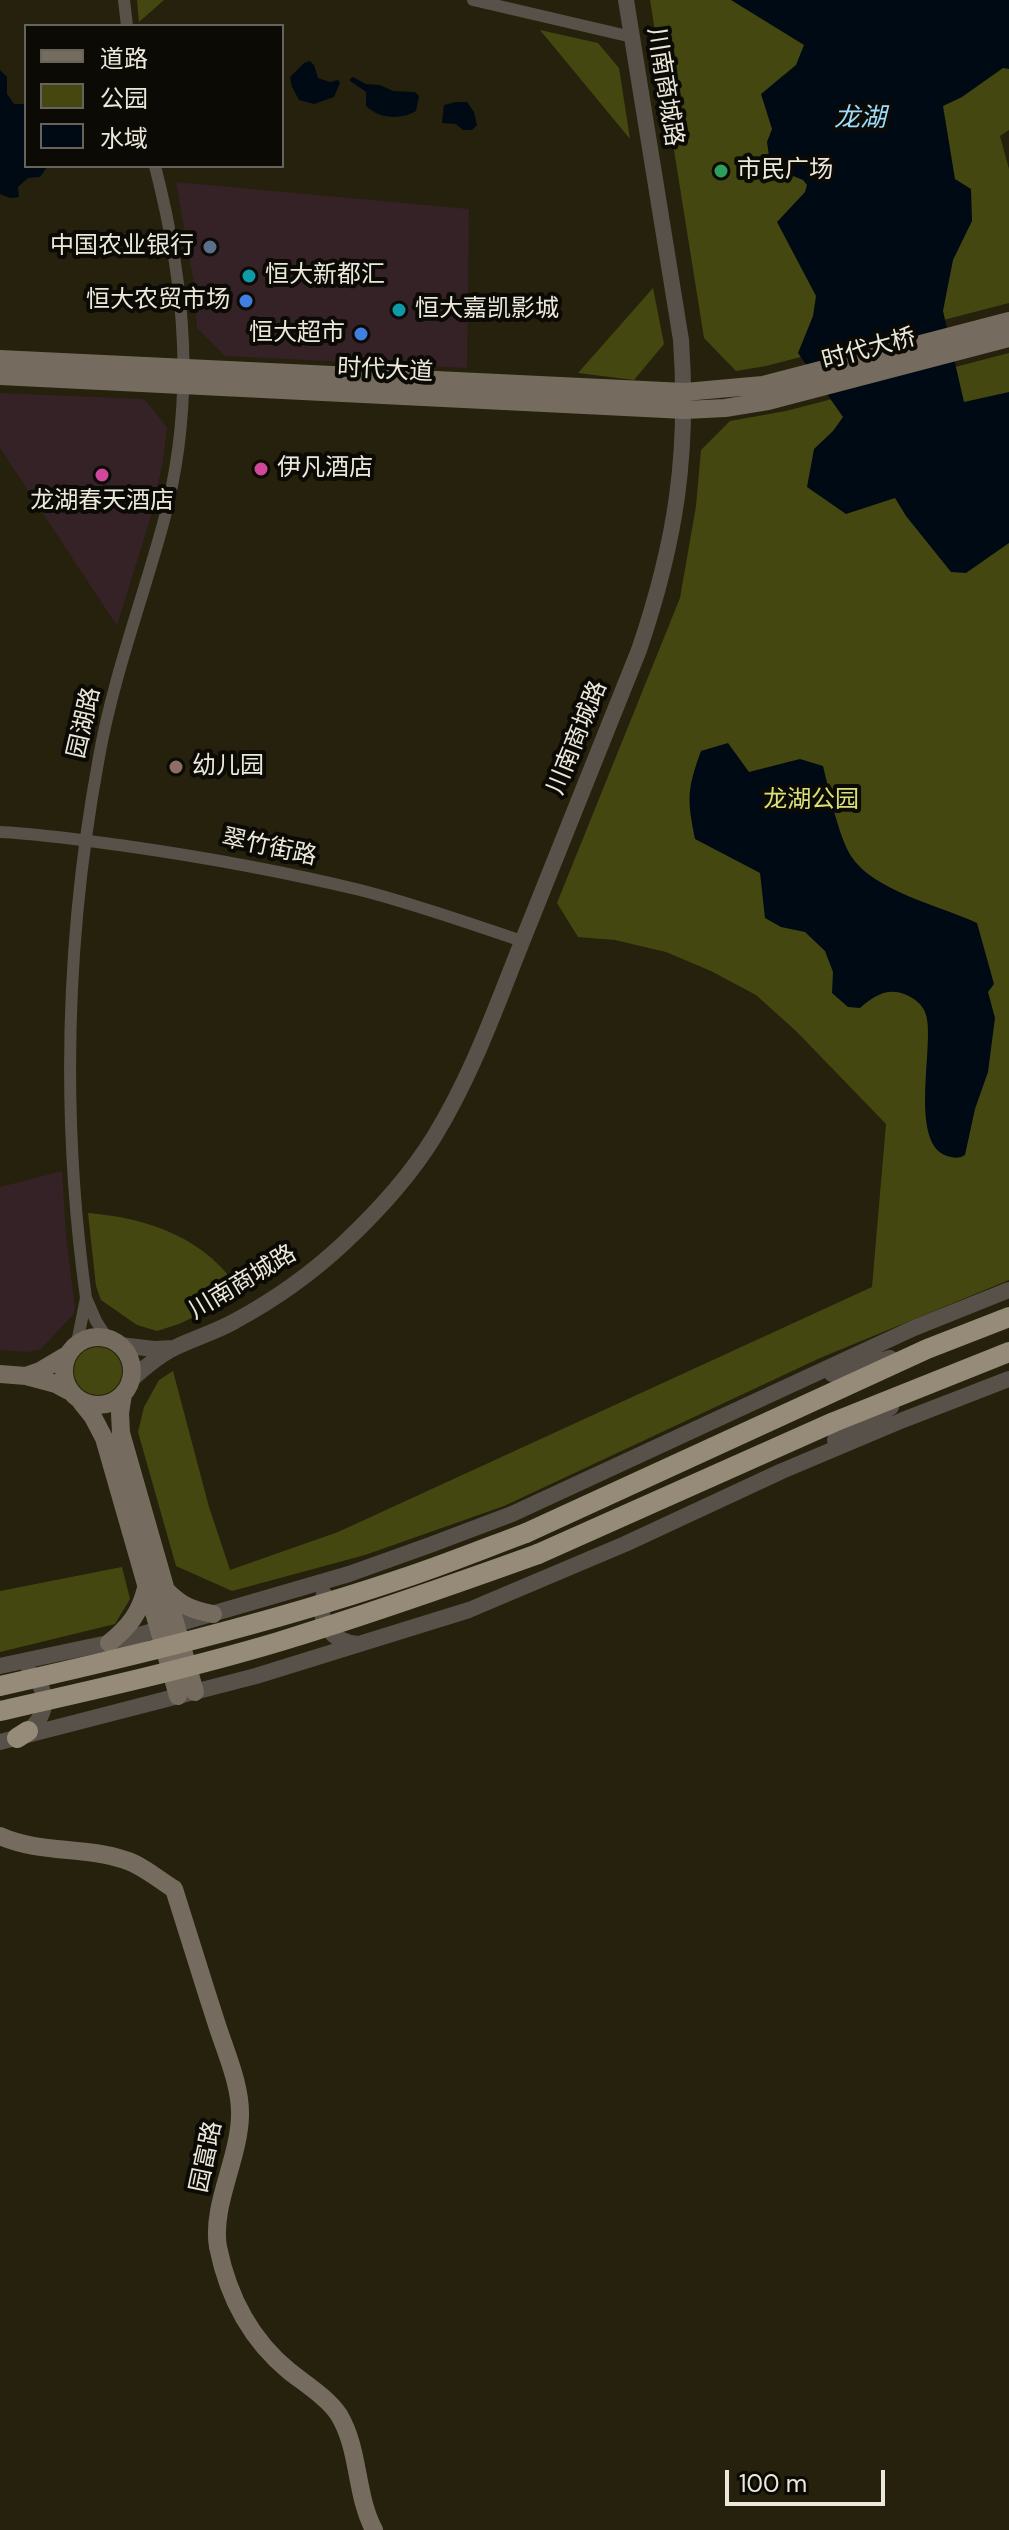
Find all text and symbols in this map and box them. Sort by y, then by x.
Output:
legend [24,24,284,168]
street label: 川南商城路 [640,25,688,149]
text: 道路 [100,43,148,74]
text: 公园 [100,83,148,114]
water label: 龙湖 [834,103,886,135]
text: 水域 [100,123,148,154]
place label: 市民广场 [737,157,833,185]
marker: 市民广场 [712,162,730,180]
place label: 中国农业银行 [50,233,194,261]
marker: 中国农业银行 [201,238,219,256]
place label: 恒大新都汇 [265,262,385,290]
marker: 恒大新都汇 [240,267,258,285]
place label: 恒大农贸市场 [86,287,230,315]
marker: 恒大农贸市场 [237,292,255,310]
place label: 恒大嘉凯影城 [415,296,559,324]
marker: 恒大嘉凯影城 [390,301,408,319]
place label: 恒大超市 [249,320,345,348]
street label: 时代大桥 [819,324,919,376]
marker: 恒大超市 [352,325,370,343]
street label: 时代大道 [336,354,434,388]
place label: 伊凡酒店 [277,455,373,483]
marker: 伊凡酒店 [252,460,270,478]
marker: 龙湖春天酒店 [93,466,111,484]
place label: 龙湖春天酒店 [30,488,174,516]
street label: 川南商城路 [542,677,614,799]
street label: 园湖路 [63,685,107,761]
place label: 幼儿园 [192,753,264,781]
marker: 幼儿园 [167,758,185,776]
park label: 龙湖公园 [763,787,859,815]
street label: 翠竹街路 [219,824,319,872]
street label: 川南商城路 [184,1240,302,1326]
street label: 园富路 [185,2119,229,2195]
scale bar [729,2454,889,2504]
text: 100 m [739,2468,807,2499]

